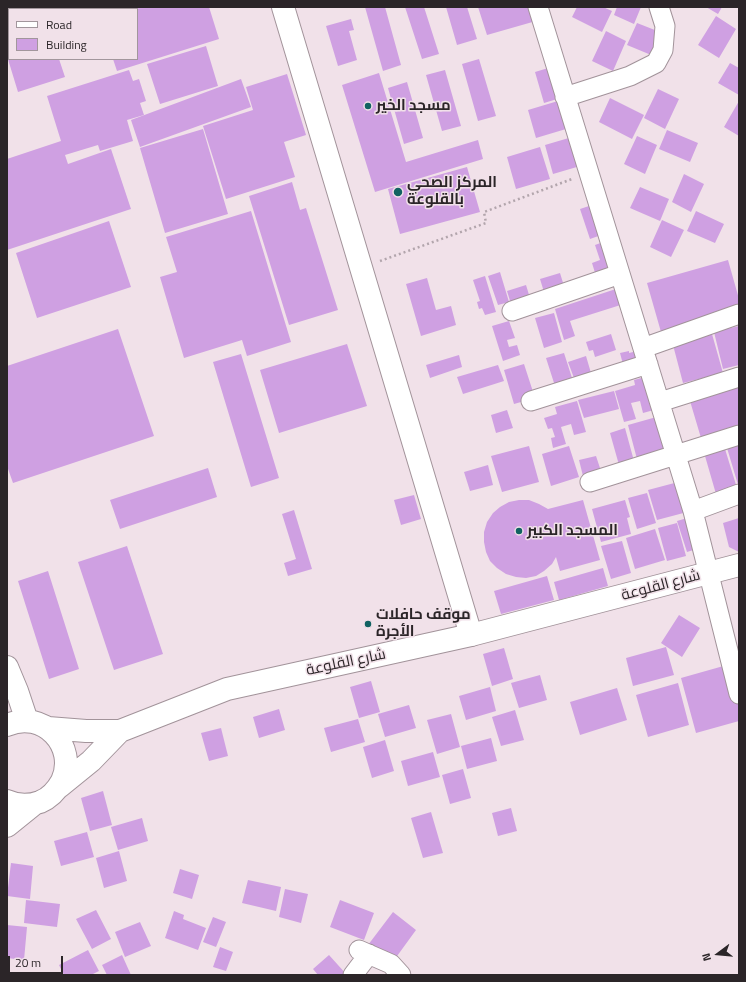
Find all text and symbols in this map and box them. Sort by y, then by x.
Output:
legend [8,8,138,60]
text: Road [46,15,72,34]
text: Building [46,35,87,54]
place label: مسجد الخير [376,97,451,115]
marker: مسجد الخير [363,101,373,111]
place label: المركز الصحي بالقلوعة [407,174,497,209]
marker: المركز الصحي بالقلوعة [392,186,404,198]
place label: المسجد الكبير [527,522,618,540]
marker: المسجد الكبير [514,526,524,536]
street label: شارع القلوعة [620,567,702,605]
place label: موقف حافلات الأجرة [376,606,471,641]
marker: موقف حافلات الأجرة [363,619,373,629]
street label: شارع القلوعة [305,646,387,680]
north arrow [698,934,738,974]
scale bar [10,948,65,974]
text: N [698,951,715,963]
text: 20 m [15,953,41,972]

